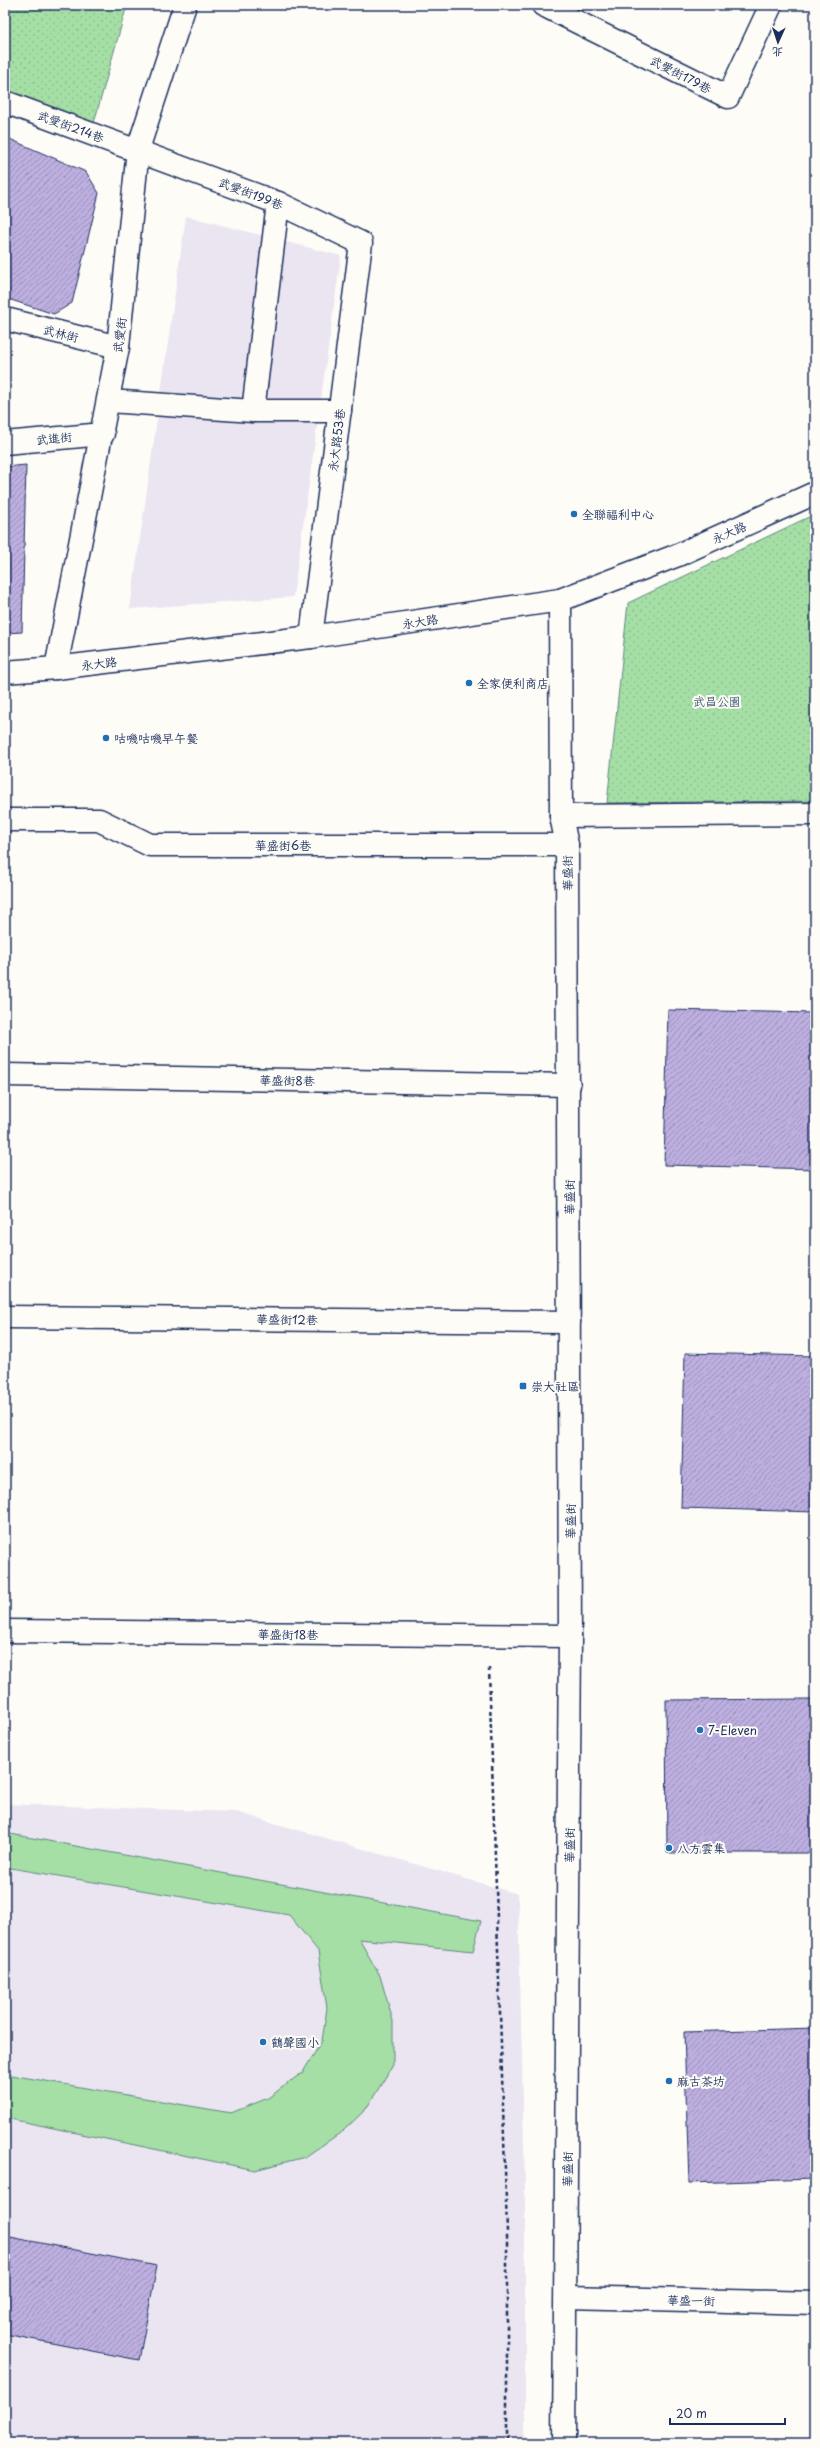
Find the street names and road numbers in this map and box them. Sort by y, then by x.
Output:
street label: 武愛街179巷 [647,51,715,97]
street label: 武愛街214巷 [35,106,107,146]
street label: 武愛街199巷 [216,172,286,214]
street label: 武愛街 [108,316,130,354]
street label: 武林街 [41,320,81,346]
street label: 永大路53巷 [323,407,349,473]
street label: 武進街 [35,427,73,449]
street label: 永大路 [709,516,749,548]
street label: 永大路 [401,609,439,633]
street label: 永大路 [80,652,118,674]
street label: 華盛街6巷 [255,836,311,854]
street label: 華盛街 [558,855,576,891]
street label: 華盛街8巷 [259,1071,315,1089]
street label: 華盛街 [560,1179,578,1215]
street label: 華盛街12巷 [256,1309,318,1329]
street label: 華盛街 [561,1503,579,1539]
street label: 華盛街18巷 [257,1624,319,1644]
street label: 華盛街 [560,1827,578,1863]
street label: 華盛街 [558,2151,576,2187]
street label: 華盛一街 [667,2291,715,2309]

